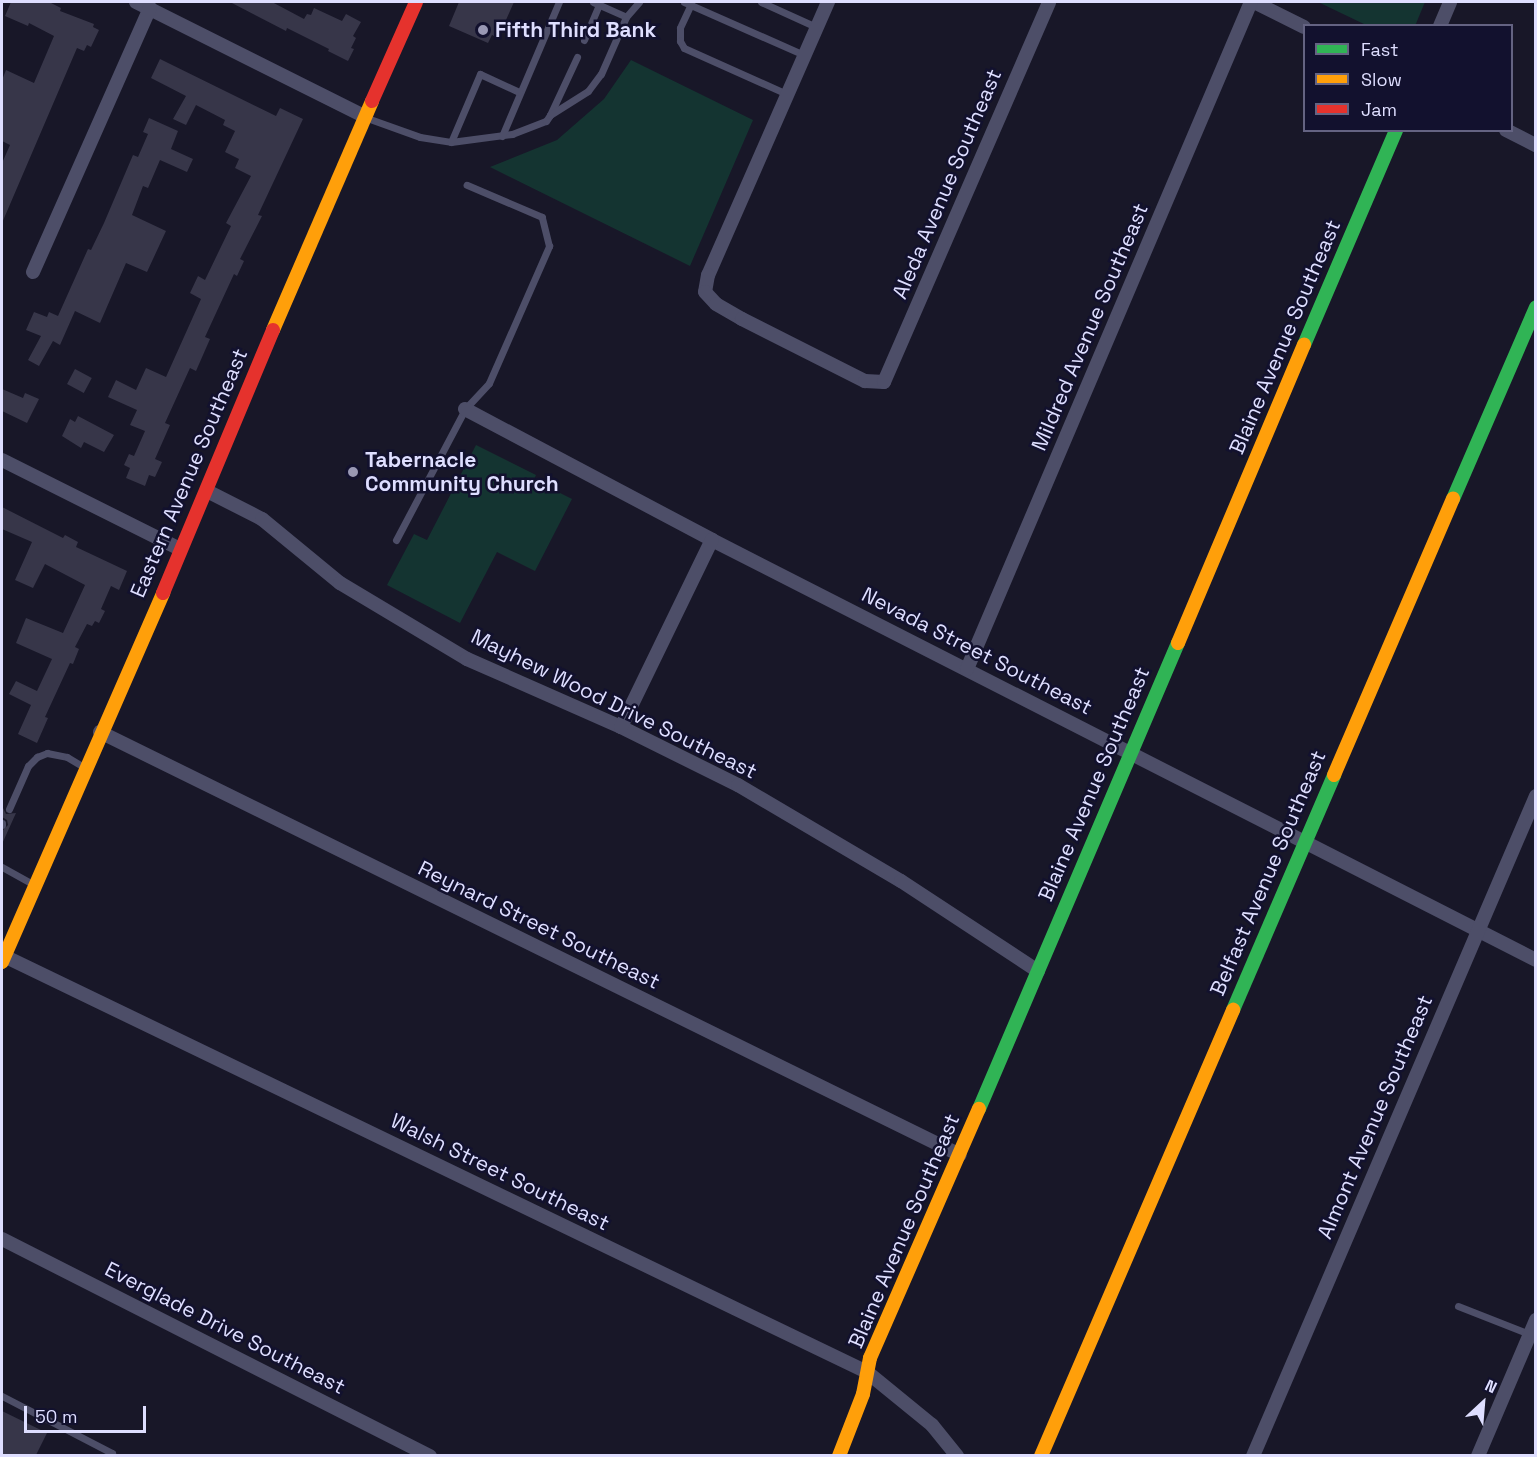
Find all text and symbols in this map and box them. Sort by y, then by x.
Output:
place label: Fifth Third Bank [495,17,657,43]
marker: Fifth Third Bank [476,23,490,37]
legend [1303,24,1513,132]
text: Fast [1361,38,1398,61]
street label: Aleda Avenue Southeast [887,65,1007,303]
text: Slow [1361,68,1402,91]
text: Jam [1361,98,1397,121]
street label: Mildred Avenue Southeast [1026,199,1154,455]
street label: Blaine Avenue Southeast [1224,216,1346,458]
street label: Eastern Avenue Southeast [125,345,253,601]
place label: Tabernacle Community Church [365,447,559,497]
marker: Tabernacle Community Church [346,465,360,479]
street label: Nevada Street Southeast [857,582,1097,720]
street label: Mayhew Wood Drive Southeast [467,624,761,784]
street label: Blaine Avenue Southeast [1033,663,1155,905]
street label: Belfast Avenue Southeast [1205,747,1331,999]
street label: Reynard Street Southeast [414,855,664,995]
street label: Almont Avenue Southeast [1312,991,1438,1243]
street label: Walsh Street Southeast [386,1108,614,1236]
street label: Blaine Avenue Southeast [843,1110,965,1352]
street label: Everglade Drive Southeast [101,1256,349,1400]
north arrow [1453,1373,1513,1433]
text: N [1482,1375,1501,1398]
scale bar [27,1394,148,1432]
text: 50 m [35,1405,77,1428]

